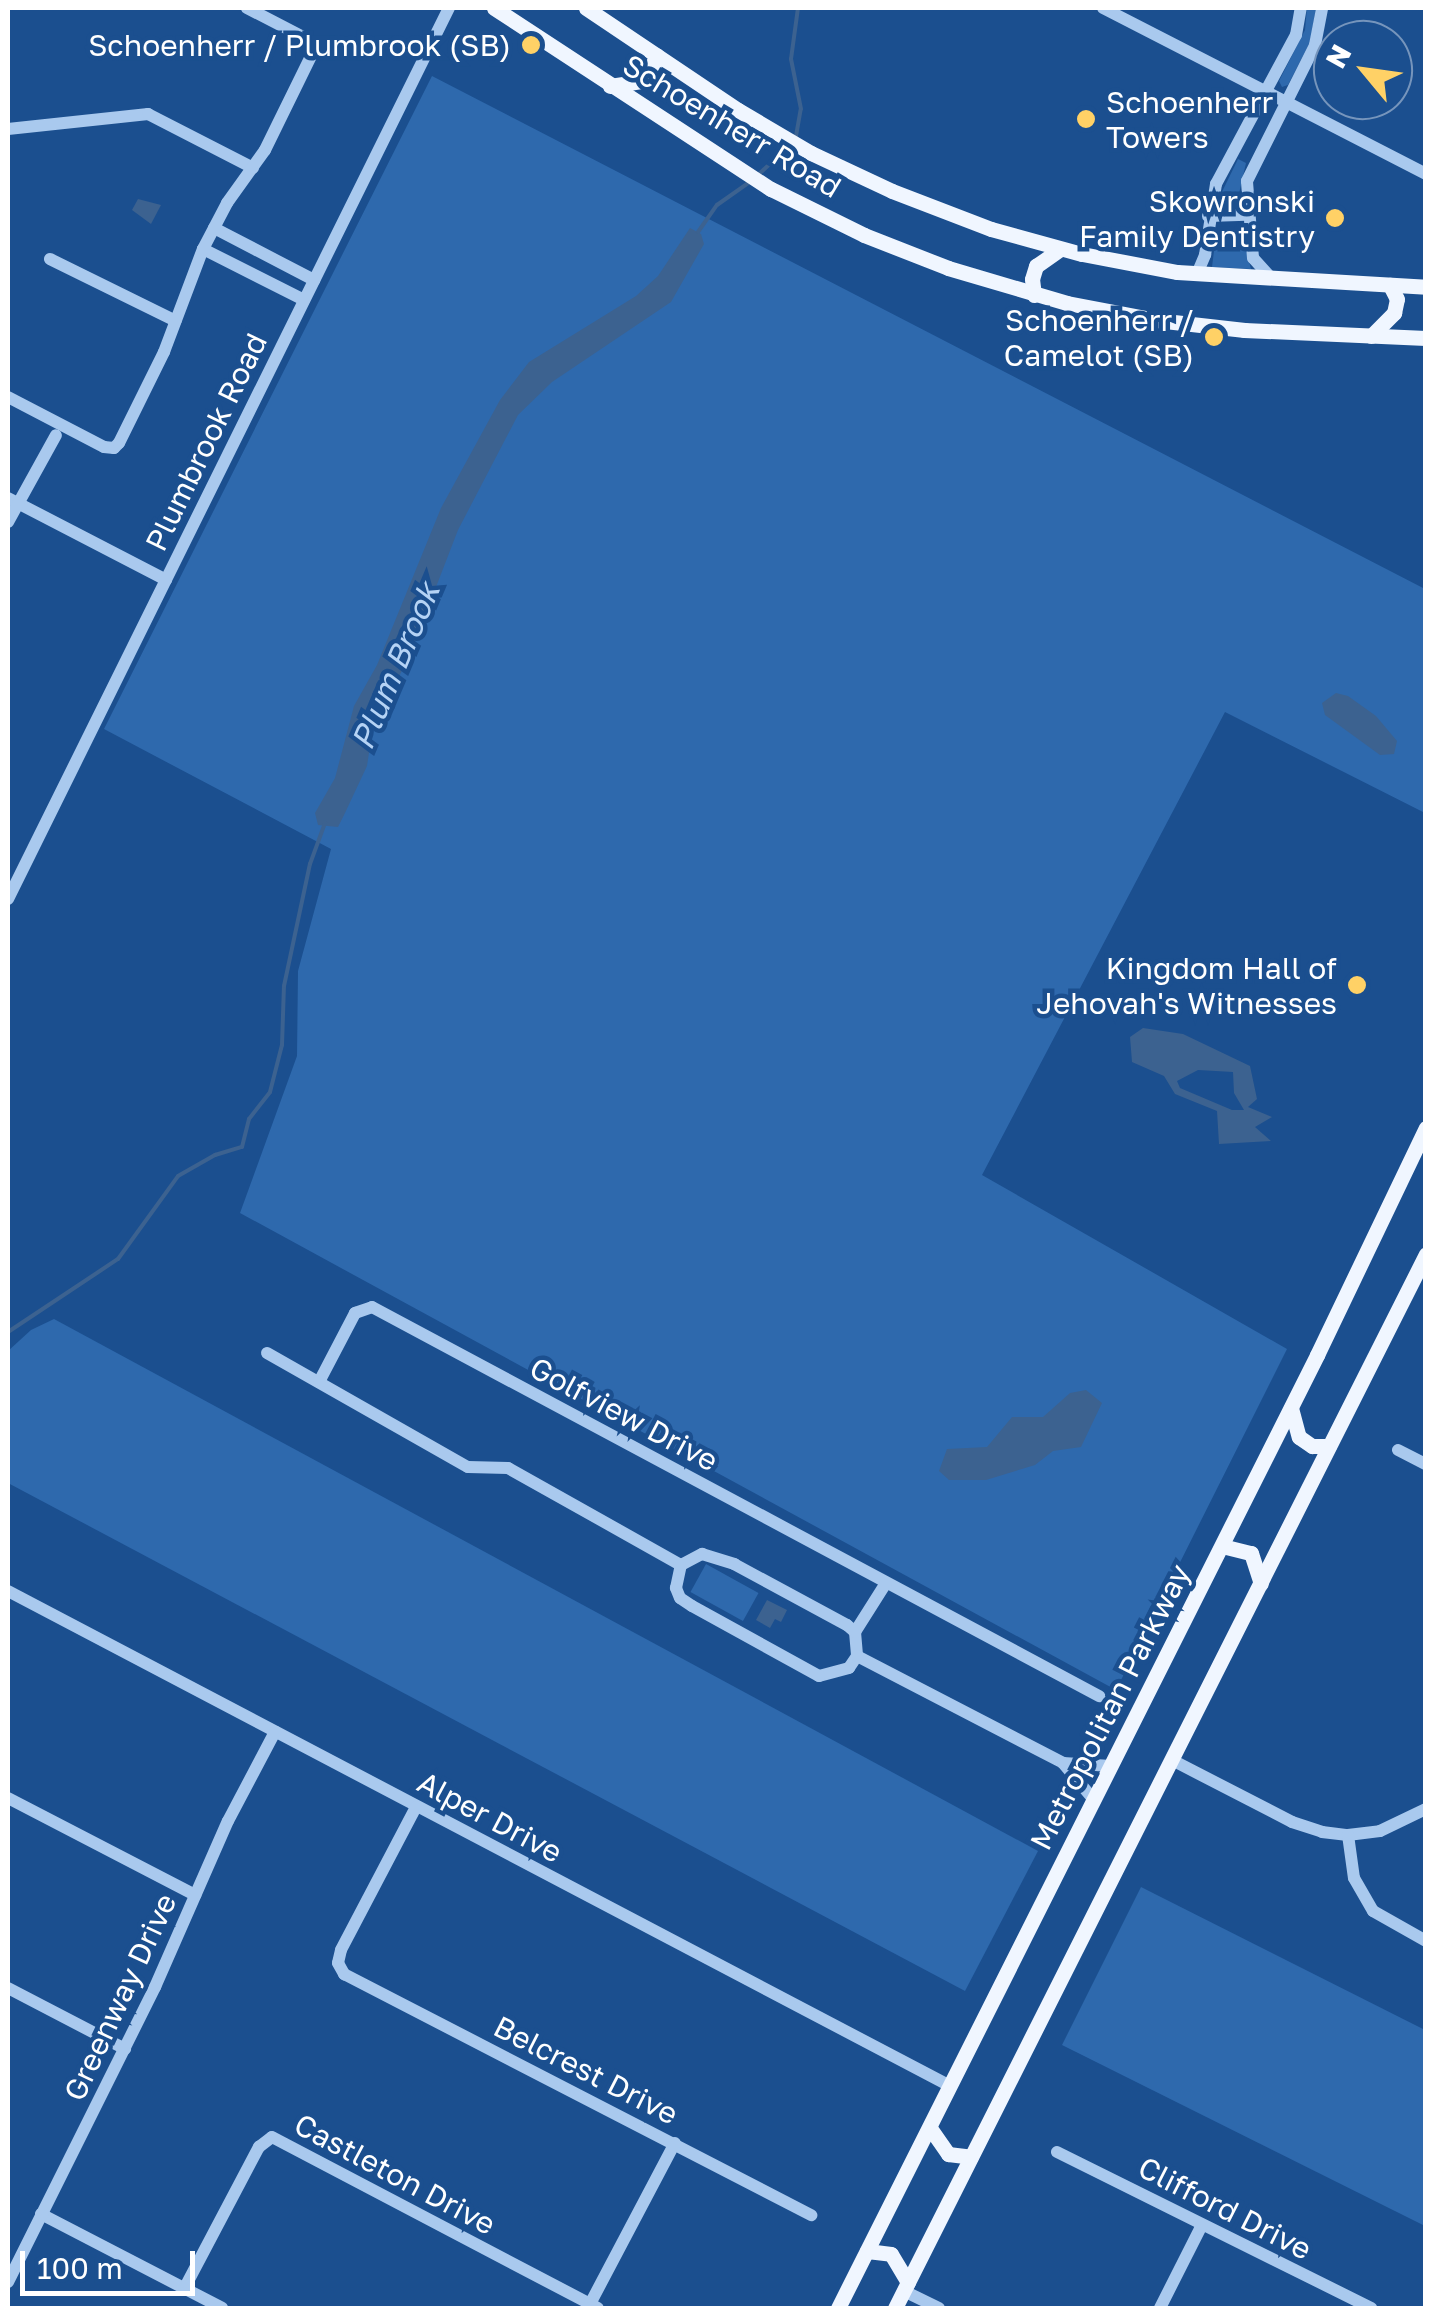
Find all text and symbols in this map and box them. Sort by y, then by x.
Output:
north arrow [1313,20,1413,120]
place label: Schoenherr / Plumbrook (SB) [88,27,511,63]
marker: Schoenherr / Plumbrook (SB) [520,34,542,56]
text: N [1318,39,1358,73]
street label: Schoenherr Road [616,47,848,205]
place label: Schoenherr Towers [1106,84,1273,154]
marker: Schoenherr Towers [1075,108,1097,130]
place label: Skowronski Family Dentistry [1079,183,1315,254]
marker: Skowronski Family Dentistry [1324,207,1346,229]
place label: Schoenherr / Camelot (SB) [1004,302,1194,372]
marker: Schoenherr / Camelot (SB) [1203,326,1225,348]
street label: Plumbrook Road [138,327,274,557]
water label: Plum Brook [343,577,447,755]
place label: Kingdom Hall of Jehovah's Witnesses [1036,950,1337,1020]
marker: Kingdom Hall of Jehovah's Witnesses [1346,974,1368,996]
street label: Golfview Drive [524,1349,724,1479]
street label: Metropolitan Parkway [1022,1558,1198,1856]
street label: Alper Drive [412,1764,568,1870]
street label: Greenway Drive [56,1888,184,2106]
street label: Belcrest Drive [488,2008,684,2132]
street label: Castleton Drive [288,2106,502,2242]
street label: Clifford Drive [1132,2149,1318,2267]
scale bar [25,2231,200,2293]
text: 100 m [37,2250,123,2286]

